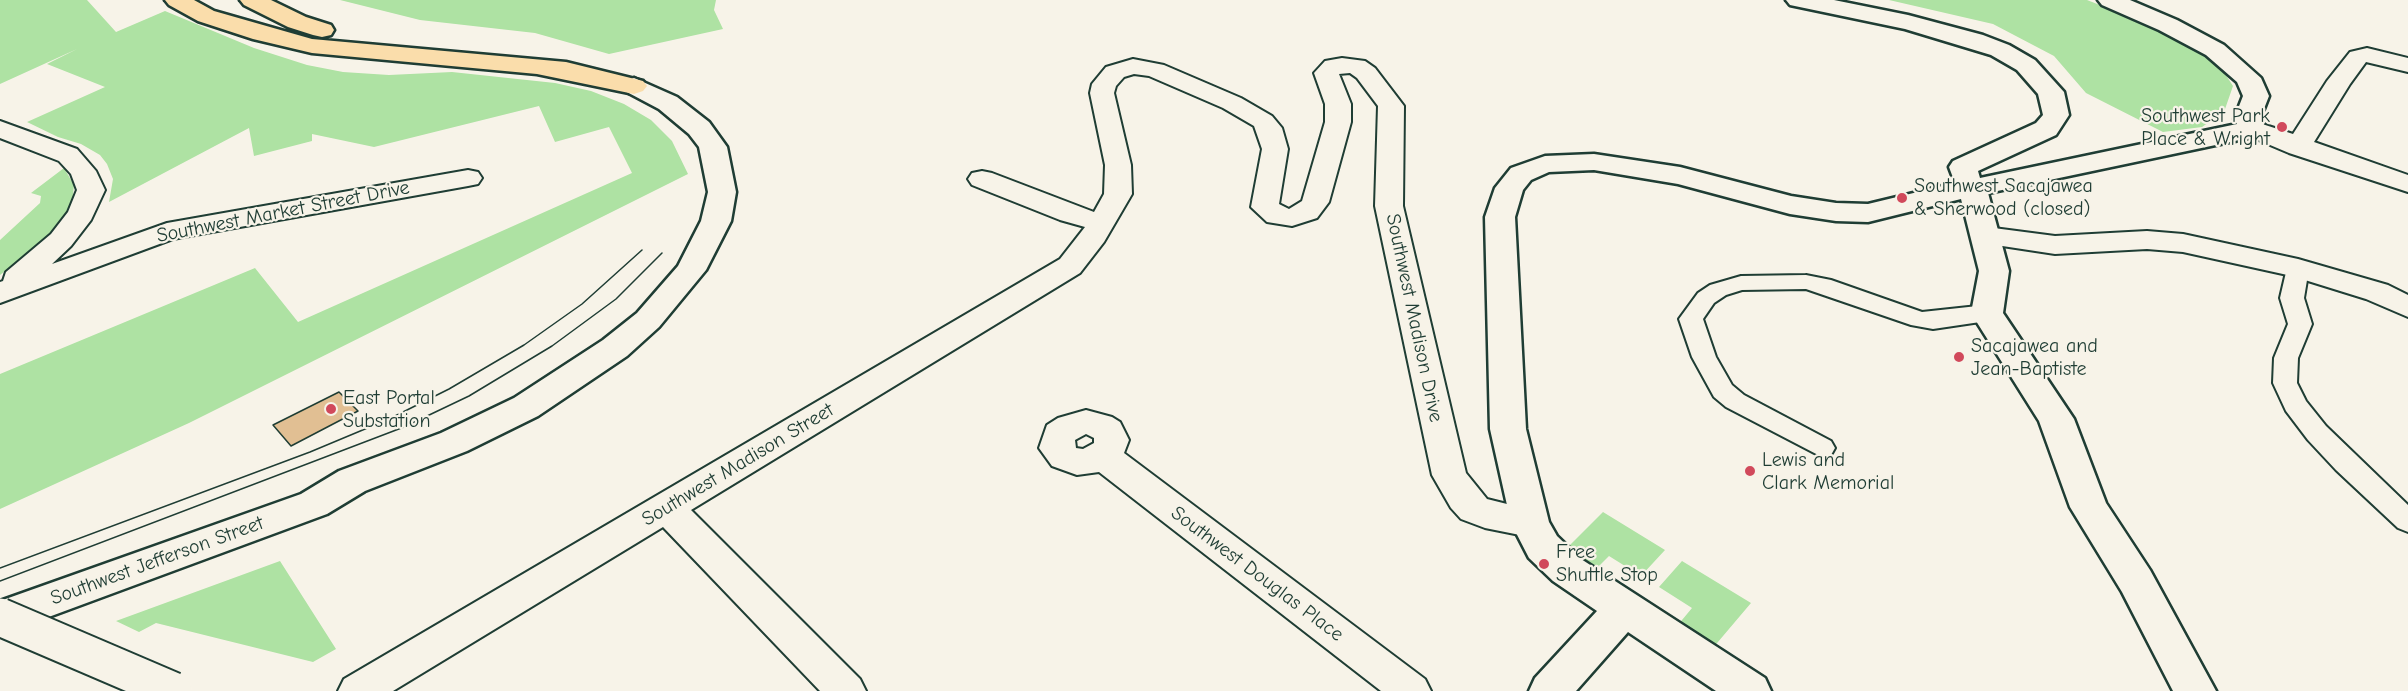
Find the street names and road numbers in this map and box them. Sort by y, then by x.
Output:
street label: Southwest Market Street Drive [155,176,411,248]
street label: Southwest Madison Drive [1380,212,1448,424]
street label: Southwest Madison Street [638,398,838,532]
street label: Southwest Douglas Place [1166,501,1348,647]
street label: Southwest Jefferson Street [47,511,267,611]

